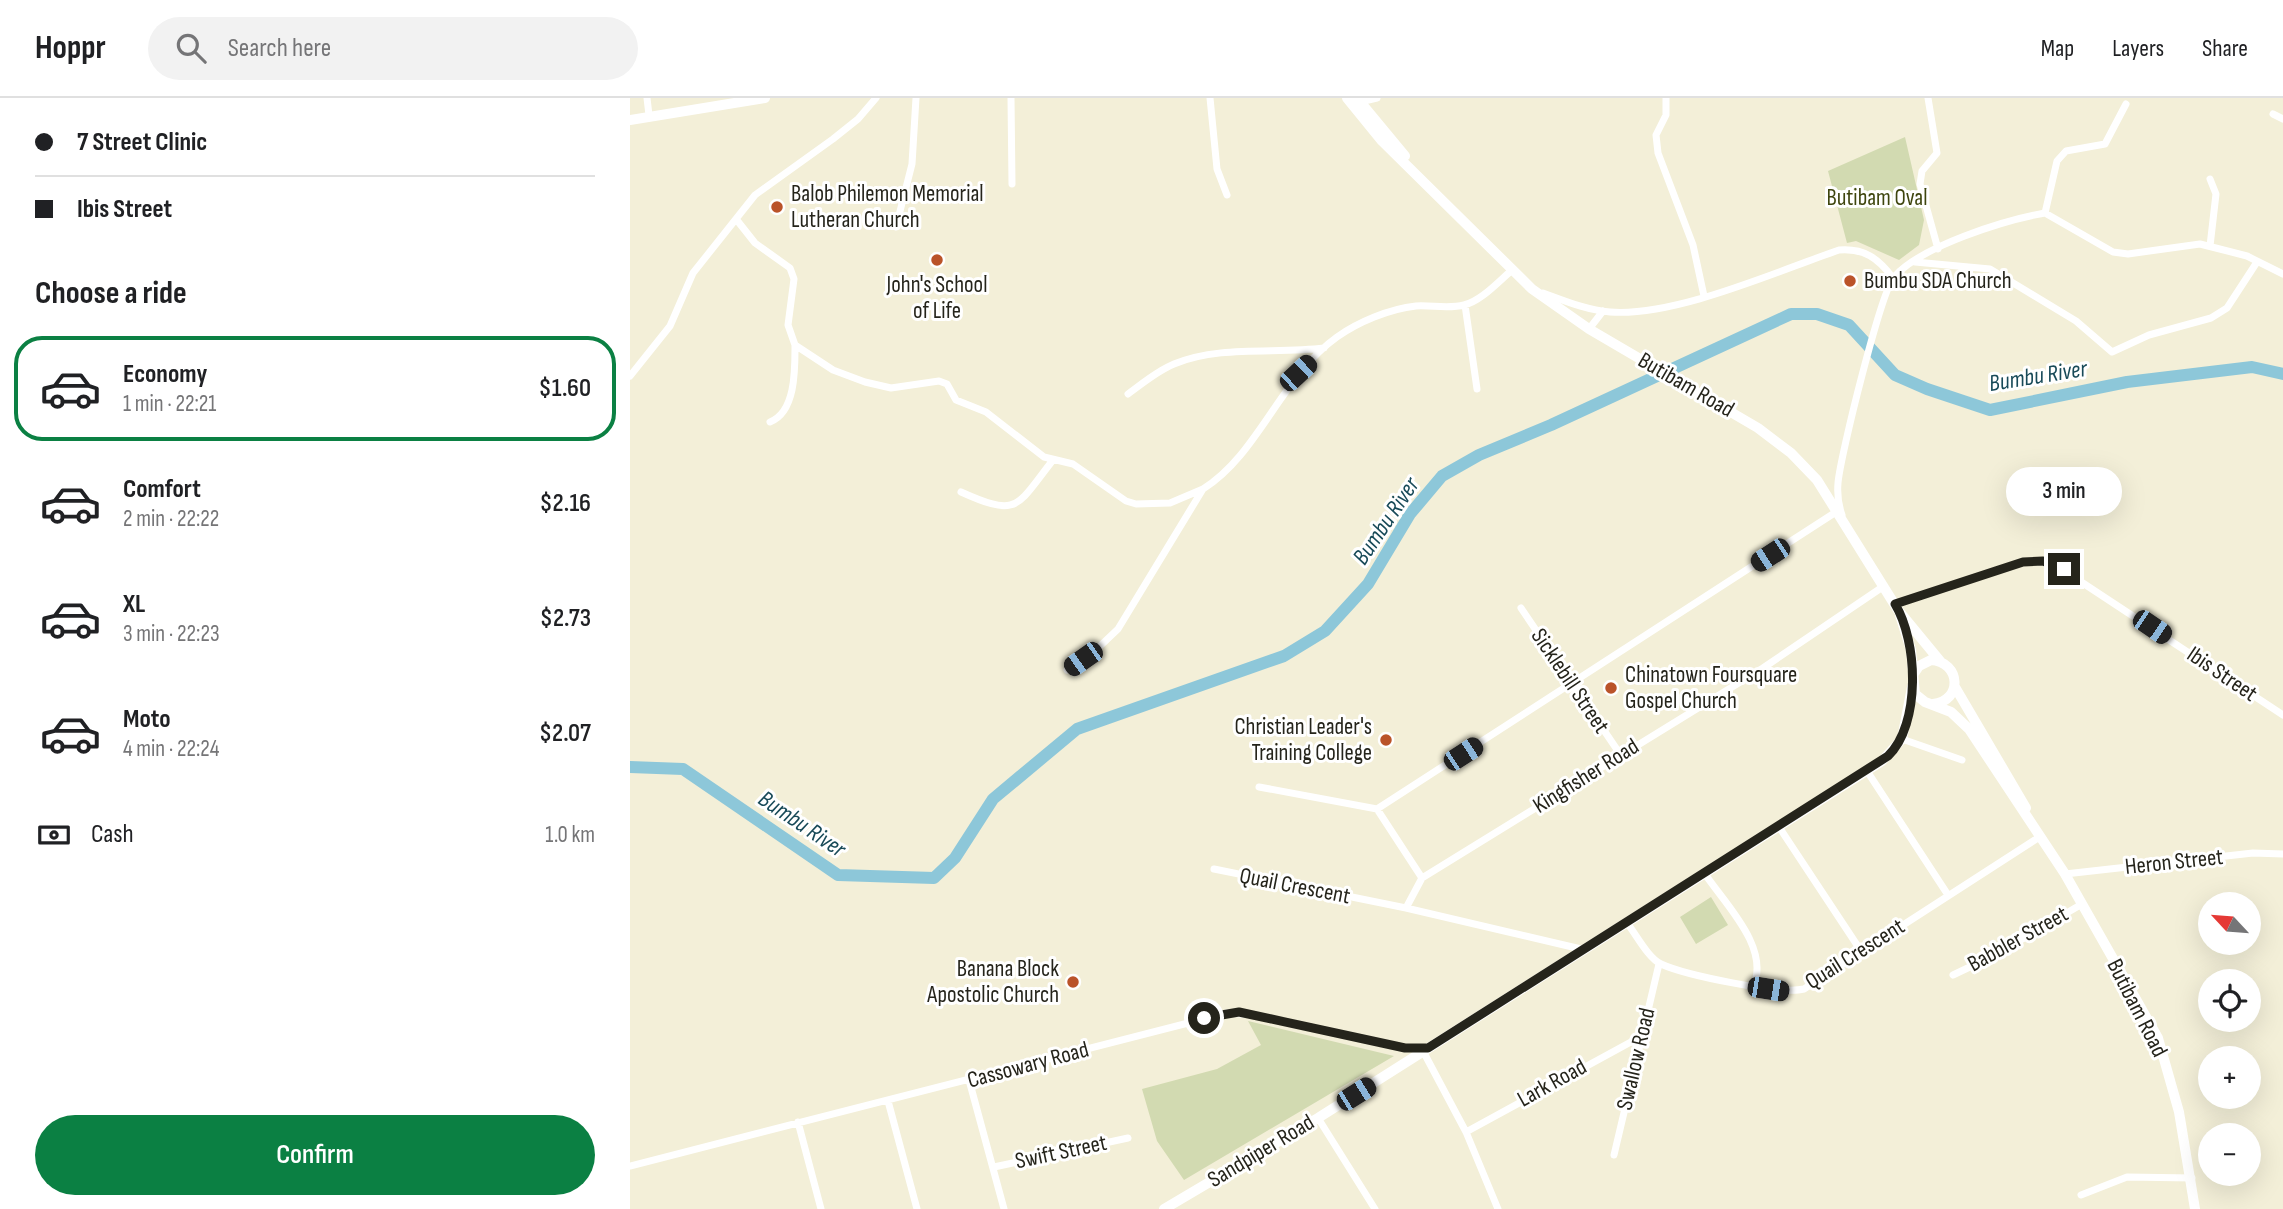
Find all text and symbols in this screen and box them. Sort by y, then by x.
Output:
search box [148,17,638,80]
text: Hoppr [35,28,106,68]
icon: search [172,29,210,67]
text: Search here [228,33,331,64]
text: Map [2041,34,2074,63]
text: Layers [2112,34,2164,63]
text: Share [2202,34,2248,63]
text: 7 Street Clinic [77,127,207,158]
place label: Balob Philemon Memorial Lutheran Church [791,180,984,234]
park label: Butibam Oval [1827,184,1927,212]
text: Ibis Street [77,194,172,225]
marker: Balob Philemon Memorial Lutheran Church [769,199,785,215]
marker: John's School of Life [929,252,945,268]
place label: Bumbu SDA Church [1864,267,2012,295]
place label: John's School of Life [886,271,987,325]
marker: Bumbu SDA Church [1842,273,1858,289]
text: Choose a ride [35,274,187,313]
street label: Butibam Road [1633,346,1739,424]
car [1276,351,1321,395]
water label: Bumbu River [1987,354,2090,398]
icon: car [39,357,102,420]
text: Economy [123,359,207,390]
text: $1.60 [539,373,591,404]
text: 1 min · 22:21 [123,390,216,418]
callout: 3 min [2006,468,2122,517]
water label: Bumbu River [1346,471,1426,570]
icon: car [39,472,102,535]
text: Comfort [123,474,201,505]
text: 3 min [2042,477,2086,505]
text: $2.16 [539,488,591,519]
text: 2 min · 22:22 [123,505,219,533]
car [1747,535,1794,575]
route end [2048,553,2080,585]
icon: car [39,587,102,650]
text: XL [123,589,145,620]
text: $2.73 [540,603,591,634]
car [2129,607,2176,647]
text: 3 min · 22:23 [123,620,220,648]
street label: Sicklebill Street [1525,623,1615,739]
car [1060,638,1107,680]
street label: Ibis Street [2181,640,2263,708]
place label: Chinatown Foursquare Gospel Church [1625,661,1797,715]
marker: Chinatown Foursquare Gospel Church [1603,680,1619,696]
icon: car [39,702,102,765]
text: Moto [123,704,171,735]
place label: Christian Leader's Training College [1234,713,1372,767]
text: $2.07 [539,718,591,749]
marker: Christian Leader's Training College [1378,732,1394,748]
street label: Kingfisher Road [1528,732,1644,820]
car [1440,734,1487,774]
text: 4 min · 22:24 [123,735,219,763]
water label: Bumbu River [753,784,852,864]
icon: cash [35,816,73,854]
text: Cash [91,819,134,850]
text: 1.0 km [545,821,595,849]
street label: Heron Street [2123,843,2225,881]
street label: Quail Crescent [1237,862,1353,910]
north arrow [2198,892,2261,956]
map controls [2198,892,2261,1186]
street label: Babbler Street [1963,900,2073,978]
street label: Quail Crescent [1800,912,1910,996]
street label: Butibam Road [2100,954,2174,1062]
place label: Banana Block Apostolic Church [926,955,1059,1009]
button: locate [2198,969,2261,1032]
marker: Banana Block Apostolic Church [1065,974,1081,990]
car [1746,975,1791,1003]
route start [1188,1002,1220,1034]
street label: Swallow Road [1611,1005,1661,1113]
street label: Cassowary Road [964,1035,1092,1095]
button: + [2198,1046,2261,1109]
street label: Lark Road [1513,1053,1591,1113]
car [1333,1074,1380,1114]
street label: Sandpiper Road [1203,1108,1319,1194]
button: Confirm [35,1115,595,1195]
button: − [2198,1123,2261,1186]
street label: Swift Street [1013,1129,1109,1175]

